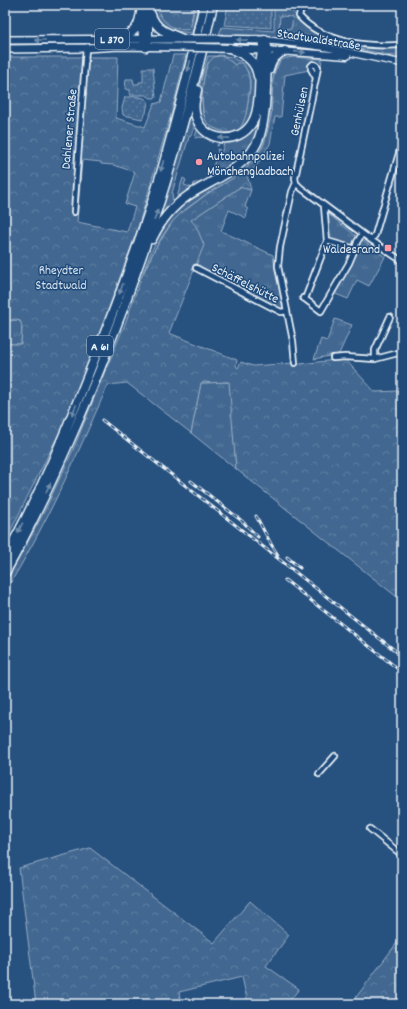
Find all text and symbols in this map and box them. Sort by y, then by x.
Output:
street label: Stadtwaldstraße [276,24,362,56]
road number: L 370 [95,29,129,49]
one-way arrow [236,36,248,43]
one-way arrow [33,37,46,43]
one-way arrow [294,49,306,56]
one-way arrow [186,61,192,73]
street label: Genhülsen [286,85,315,138]
street label: Dahlener Straße [58,88,83,170]
one-way arrow [218,134,230,141]
place label: Autobahnpolizei Mönchengladbach [207,148,293,182]
marker: Autobahnpolizei Mönchengladbach [194,157,204,167]
one-way arrow [159,159,165,172]
one-way arrow [153,209,159,221]
place label: Waldesrand [323,241,380,260]
marker: Waldesrand [383,243,393,253]
street label: Schäffelshütte [208,259,282,309]
park label: Rheydter Stadtwald [35,262,87,296]
one-way arrow [118,283,124,295]
road number: A 61 [87,336,113,356]
one-way arrow [71,404,77,416]
one-way arrow [45,483,51,494]
one-way arrow [17,522,23,534]

